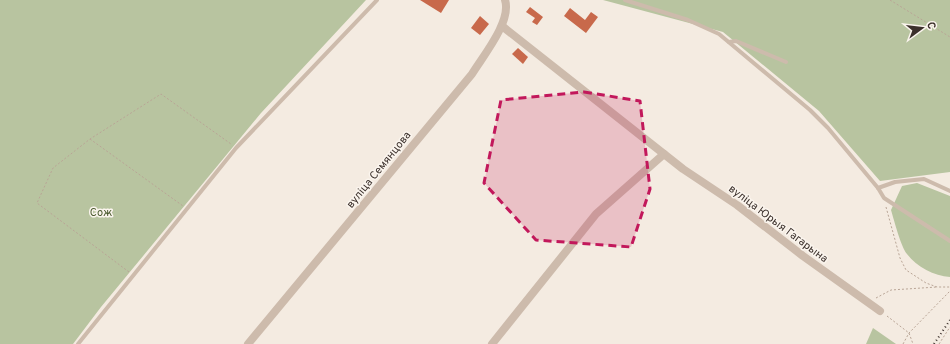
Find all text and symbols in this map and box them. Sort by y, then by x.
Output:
north arrow [902,8,942,48]
text: С [923,20,938,31]
street label: вуліца Семянцова [344,129,414,211]
street label: вуліца Юрыя Гагарына [725,182,831,266]
park label: Сож [90,206,112,220]

